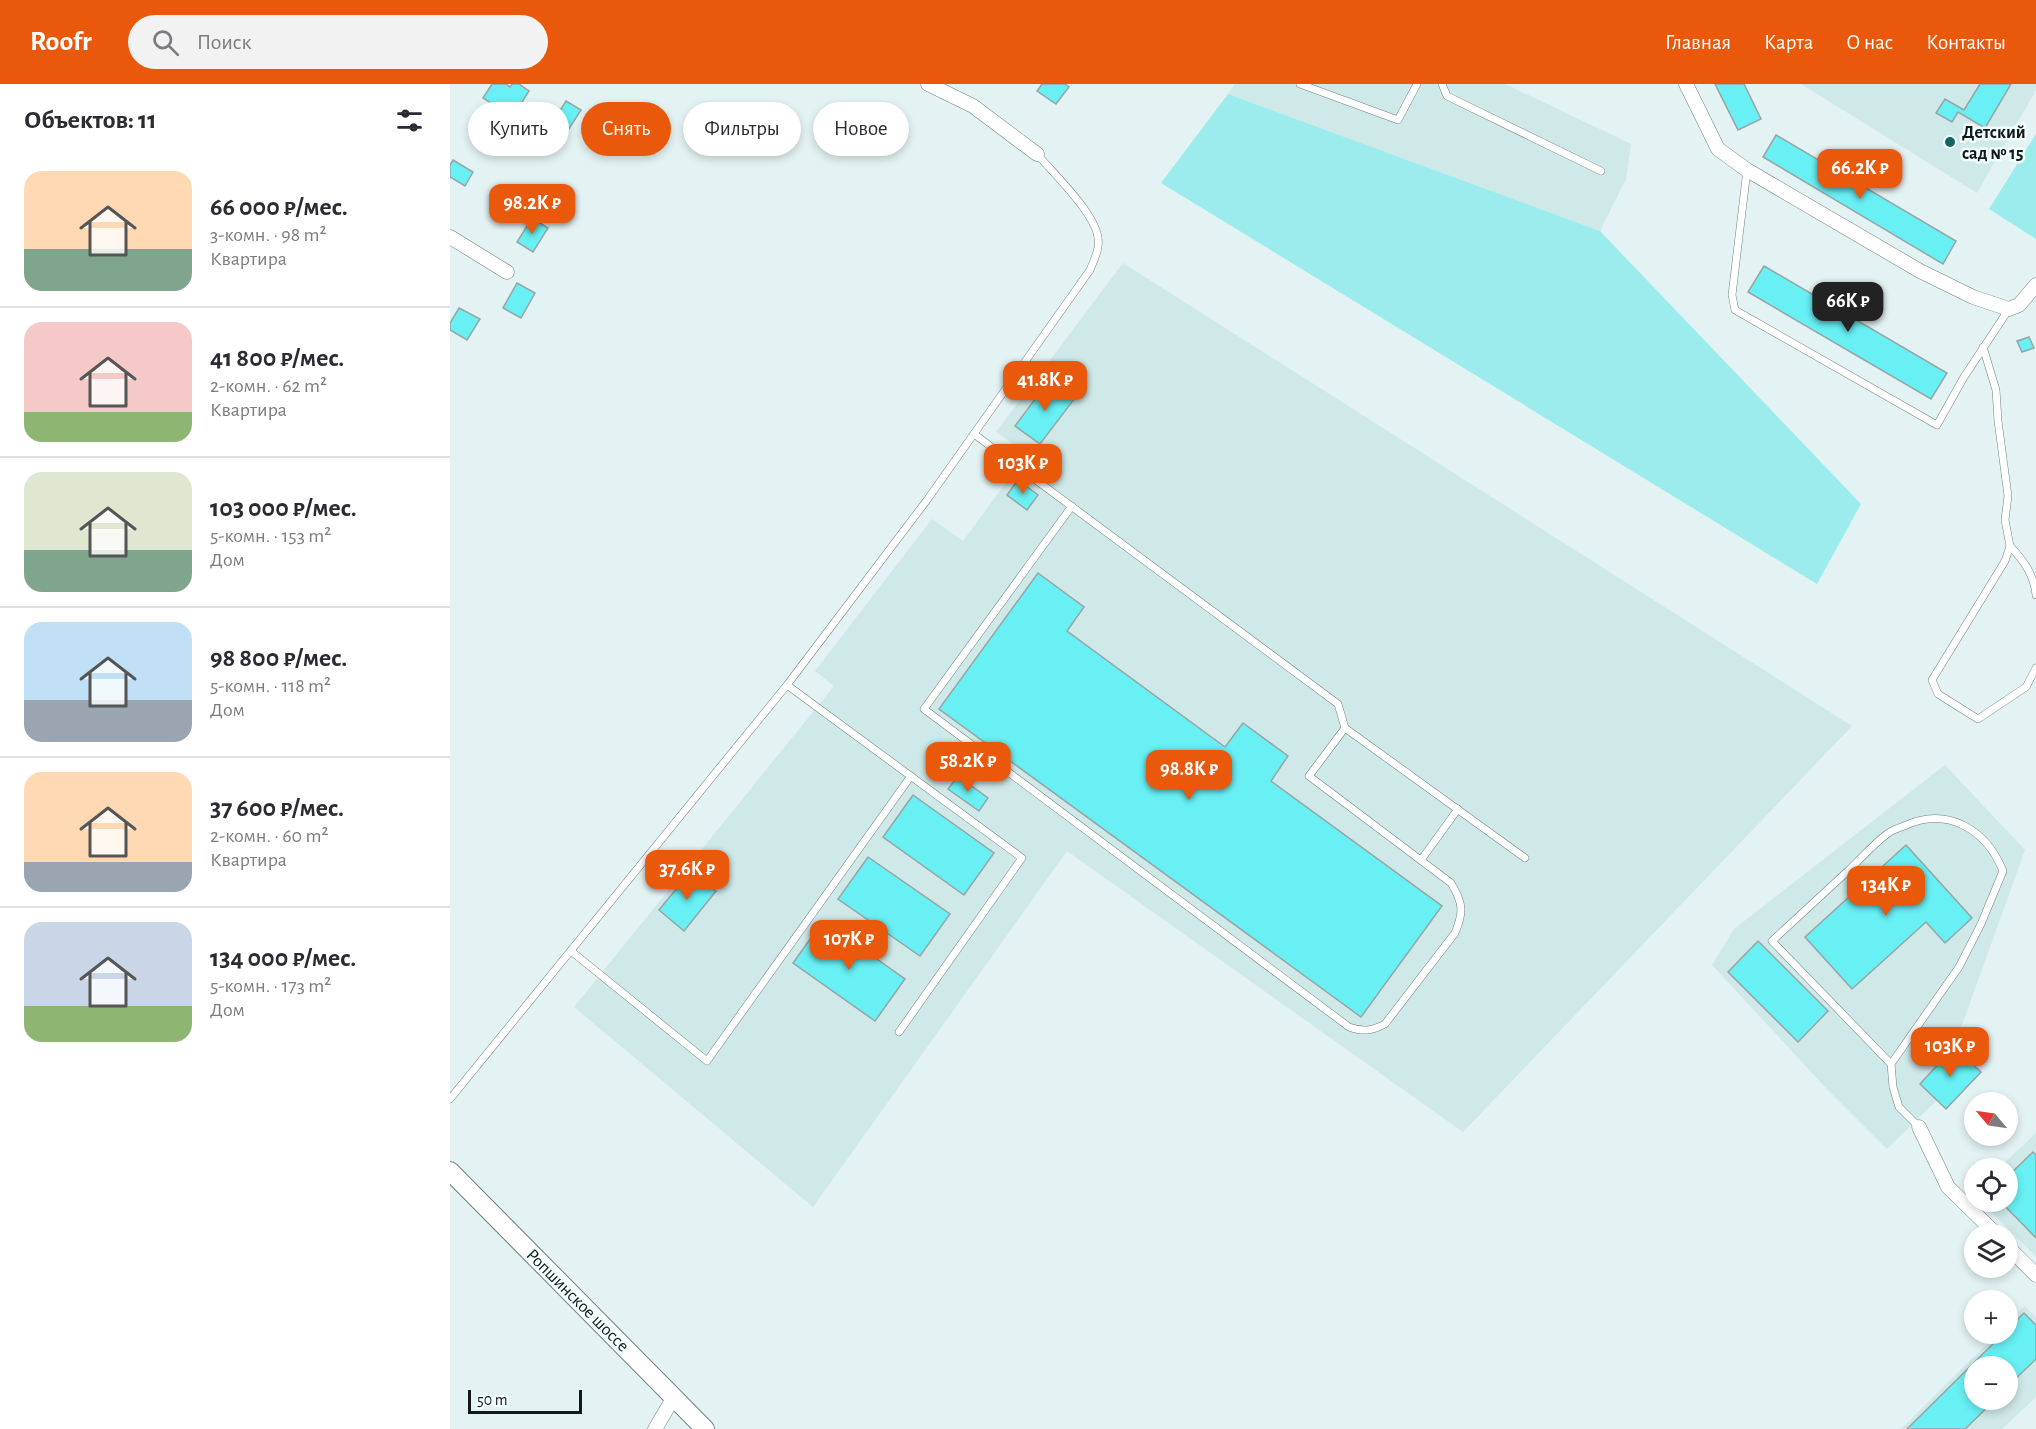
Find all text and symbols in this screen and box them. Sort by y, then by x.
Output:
search box [128,15,548,69]
icon: search [149,26,182,59]
text: Roofr [30,28,92,56]
text: Поиск [197,31,252,53]
text: Главная [1665,32,1731,53]
text: Карта [1764,32,1813,53]
text: О нас [1846,32,1893,53]
text: Контакты [1926,32,2006,53]
chip: Купить [468,102,569,156]
chip: Снять [581,102,671,156]
chip: Фильтры [683,102,801,156]
chip: Новое [813,102,909,156]
icon: filters [393,104,426,137]
text: Объектов: 11 [24,107,157,133]
place label: Детский сад № 15 [1962,124,2026,163]
marker: Детский сад № 15 [1943,135,1957,149]
pin: 66.2K ₽ [1805,149,1915,200]
text: 66.2K ₽ [1831,158,1889,178]
pin: 98.2K ₽ [477,184,587,235]
text: 98.2K ₽ [503,193,561,213]
text: 66 000 ₽/мес. [210,194,348,220]
icon: home [72,195,144,267]
text: 3-комн. · 98 m² [210,225,326,245]
text: Квартира [210,249,287,269]
pin: 66K ₽ [1806,282,1890,333]
text: 66K ₽ [1826,291,1870,311]
text: 41 800 ₽/мес. [210,345,344,371]
icon: home [72,346,144,418]
pin: 41.8K ₽ [990,361,1100,412]
text: 41.8K ₽ [1017,370,1073,390]
text: 2-комн. · 62 m² [210,376,327,396]
text: Квартира [210,400,287,420]
pin: 103K ₽ [974,444,1072,495]
text: 103K ₽ [998,453,1048,473]
text: 103 000 ₽/мес. [210,495,357,521]
icon: home [72,496,144,568]
text: 5-комн. · 153 m² [210,526,331,546]
text: Дом [210,550,245,570]
text: 98 800 ₽/мес. [210,645,347,671]
icon: home [72,646,144,718]
text: 5-комн. · 118 m² [210,676,331,696]
text: Дом [210,700,245,720]
pin: 58.2K ₽ [913,742,1023,793]
pin: 98.8K ₽ [1134,750,1244,801]
text: 58.2K ₽ [940,751,996,771]
text: 98.8K ₽ [1160,759,1218,779]
text: 37 600 ₽/мес. [210,795,344,821]
icon: home [72,796,144,868]
text: 2-комн. · 60 m² [210,826,328,846]
text: Квартира [210,850,287,870]
pin: 37.6K ₽ [632,850,742,901]
text: 37.6K ₽ [659,859,715,879]
pin: 134K ₽ [1837,866,1935,917]
text: 134K ₽ [1861,875,1911,895]
pin: 107K ₽ [800,920,898,971]
text: 107K ₽ [824,929,874,949]
text: 134 000 ₽/мес. [210,945,356,971]
icon: home [72,946,144,1018]
text: 5-комн. · 173 m² [210,976,331,996]
text: Дом [210,1000,245,1020]
pin: 103K ₽ [1901,1027,1999,1078]
text: 103K ₽ [1925,1036,1975,1056]
north arrow [1964,1092,2018,1146]
map controls [1964,1092,2018,1410]
button: locate [1964,1158,2018,1212]
button: layers [1964,1224,2018,1278]
street label: Ропшинское шоссе [522,1246,632,1356]
button: + [1964,1290,2018,1344]
button: − [1964,1356,2018,1410]
scale bar [468,1387,582,1414]
text: 50 m [477,1392,508,1408]

